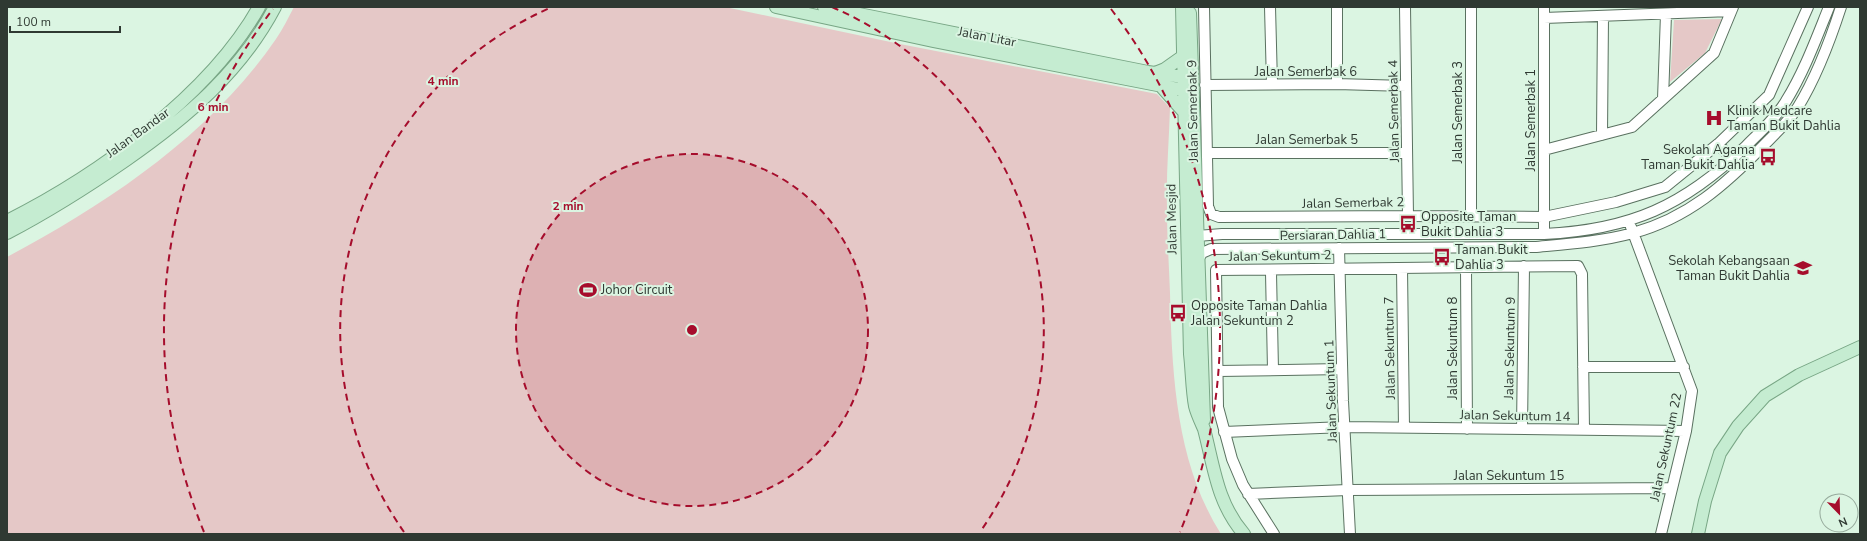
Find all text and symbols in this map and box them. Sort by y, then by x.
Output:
scale bar [10,8,120,34]
text: 100 m [16,14,51,30]
street label: Jalan Litar [955,22,1018,52]
street label: Jalan Semerbak 9 [1183,60,1203,163]
street label: Jalan Semerbak 4 [1384,60,1404,163]
street label: Jalan Semerbak 3 [1449,61,1467,164]
street label: Jalan Semerbak 6 [1254,63,1357,81]
street label: Jalan Semerbak 1 [1522,69,1540,172]
text: 4 min [427,73,459,89]
text: 6 min [197,99,229,115]
place label: Klinik Medcare Taman Bukit Dahlia [1727,102,1841,135]
street label: Jalan Bandar [102,104,174,163]
hospital icon: Klinik Medcare Taman Bukit Dahlia [1704,108,1724,128]
street label: Jalan Semerbak 5 [1255,131,1358,149]
place label: Sekolah Agama Taman Bukit Dahlia [1641,141,1755,174]
bus stop icon: Sekolah Agama Taman Bukit Dahlia [1758,147,1778,167]
street label: Jalan Mesjid [1162,184,1182,255]
street label: Jalan Semerbak 2 [1301,193,1404,213]
text: 2 min [552,198,584,214]
place label: Opposite Taman Bukit Dahlia 3 [1421,208,1517,241]
bus stop icon: Opposite Taman Bukit Dahlia 3 [1398,214,1418,234]
street label: Persiaran Dahlia 1 [1280,225,1386,245]
place label: Taman Bukit Dahlia 3 [1455,241,1528,274]
street label: Jalan Sekuntum 2 [1227,246,1332,266]
bus stop icon: Taman Bukit Dahlia 3 [1432,247,1452,267]
place label: Sekolah Kebangsaan Taman Bukit Dahlia [1668,252,1790,285]
school or university icon: Sekolah Kebangsaan Taman Bukit Dahlia [1793,258,1813,278]
sports icon: Johor Circuit [578,280,598,300]
place label: Johor Circuit [600,281,673,299]
street label: Jalan Sekuntum 7 [1380,296,1400,401]
street label: Jalan Sekuntum 8 [1444,296,1462,400]
street label: Jalan Sekuntum 9 [1500,296,1520,401]
place label: Opposite Taman Dahlia Jalan Sekuntum 2 [1190,297,1328,330]
bus stop icon: Opposite Taman Dahlia Jalan Sekuntum 2 [1168,303,1188,323]
centre of rings [685,323,699,337]
street label: Jalan Sekuntum 1 [1320,339,1342,444]
street label: Jalan Sekuntum 22 [1645,391,1686,504]
street label: Jalan Sekuntum 14 [1459,406,1571,426]
street label: Jalan Sekuntum 15 [1453,467,1564,485]
north arrow [1819,493,1859,533]
text: N [1836,513,1849,530]

